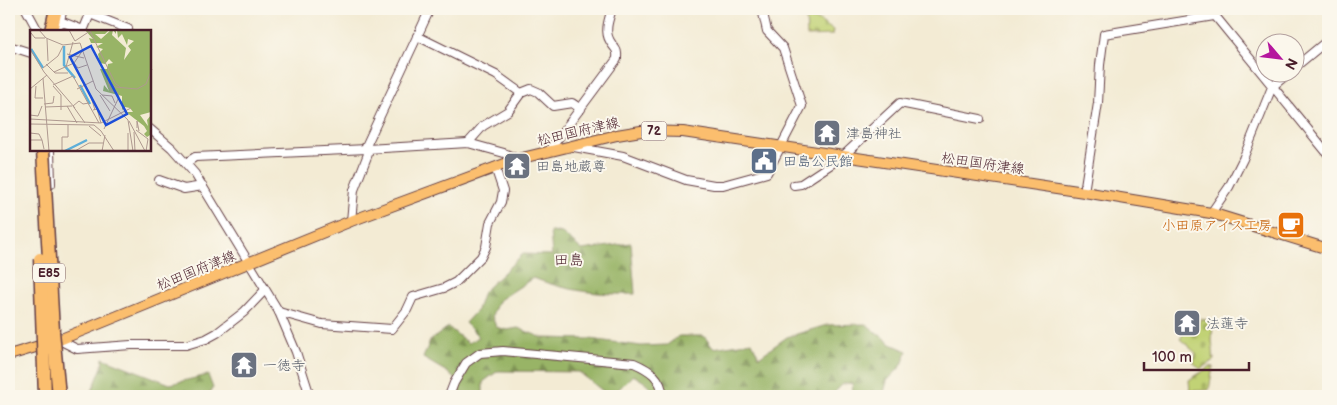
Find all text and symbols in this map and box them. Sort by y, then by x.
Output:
inset map [30,30,151,151]
north arrow [1254,32,1304,82]
text: N [1281,55,1301,73]
street label: 松田国府津線 [535,114,621,149]
temple icon: 津島神社 [812,118,842,148]
road number: 72 [642,122,666,140]
place label: 津島神社 [846,125,902,142]
public building icon: 田島公民館 [749,146,779,176]
street label: 松田国府津線 [940,149,1026,178]
temple icon: 田島地蔵尊 [502,151,532,181]
place label: 田島公民館 [783,153,853,170]
place label: 田島地蔵尊 [536,158,606,175]
cafe icon: 小田原アイス工房 [1276,210,1306,240]
place label: 小田原アイス工房 [1161,217,1272,234]
street label: 松田国府津線 [154,247,238,294]
district label: 田島 [554,251,584,270]
road number: E85 [33,264,65,282]
temple icon: 法蓮寺 [1172,308,1202,338]
place label: 法蓮寺 [1206,315,1248,332]
scale bar [1144,340,1250,372]
text: 100 m [1152,348,1192,367]
temple icon: 一徳寺 [229,350,259,380]
place label: 一徳寺 [263,357,305,374]

